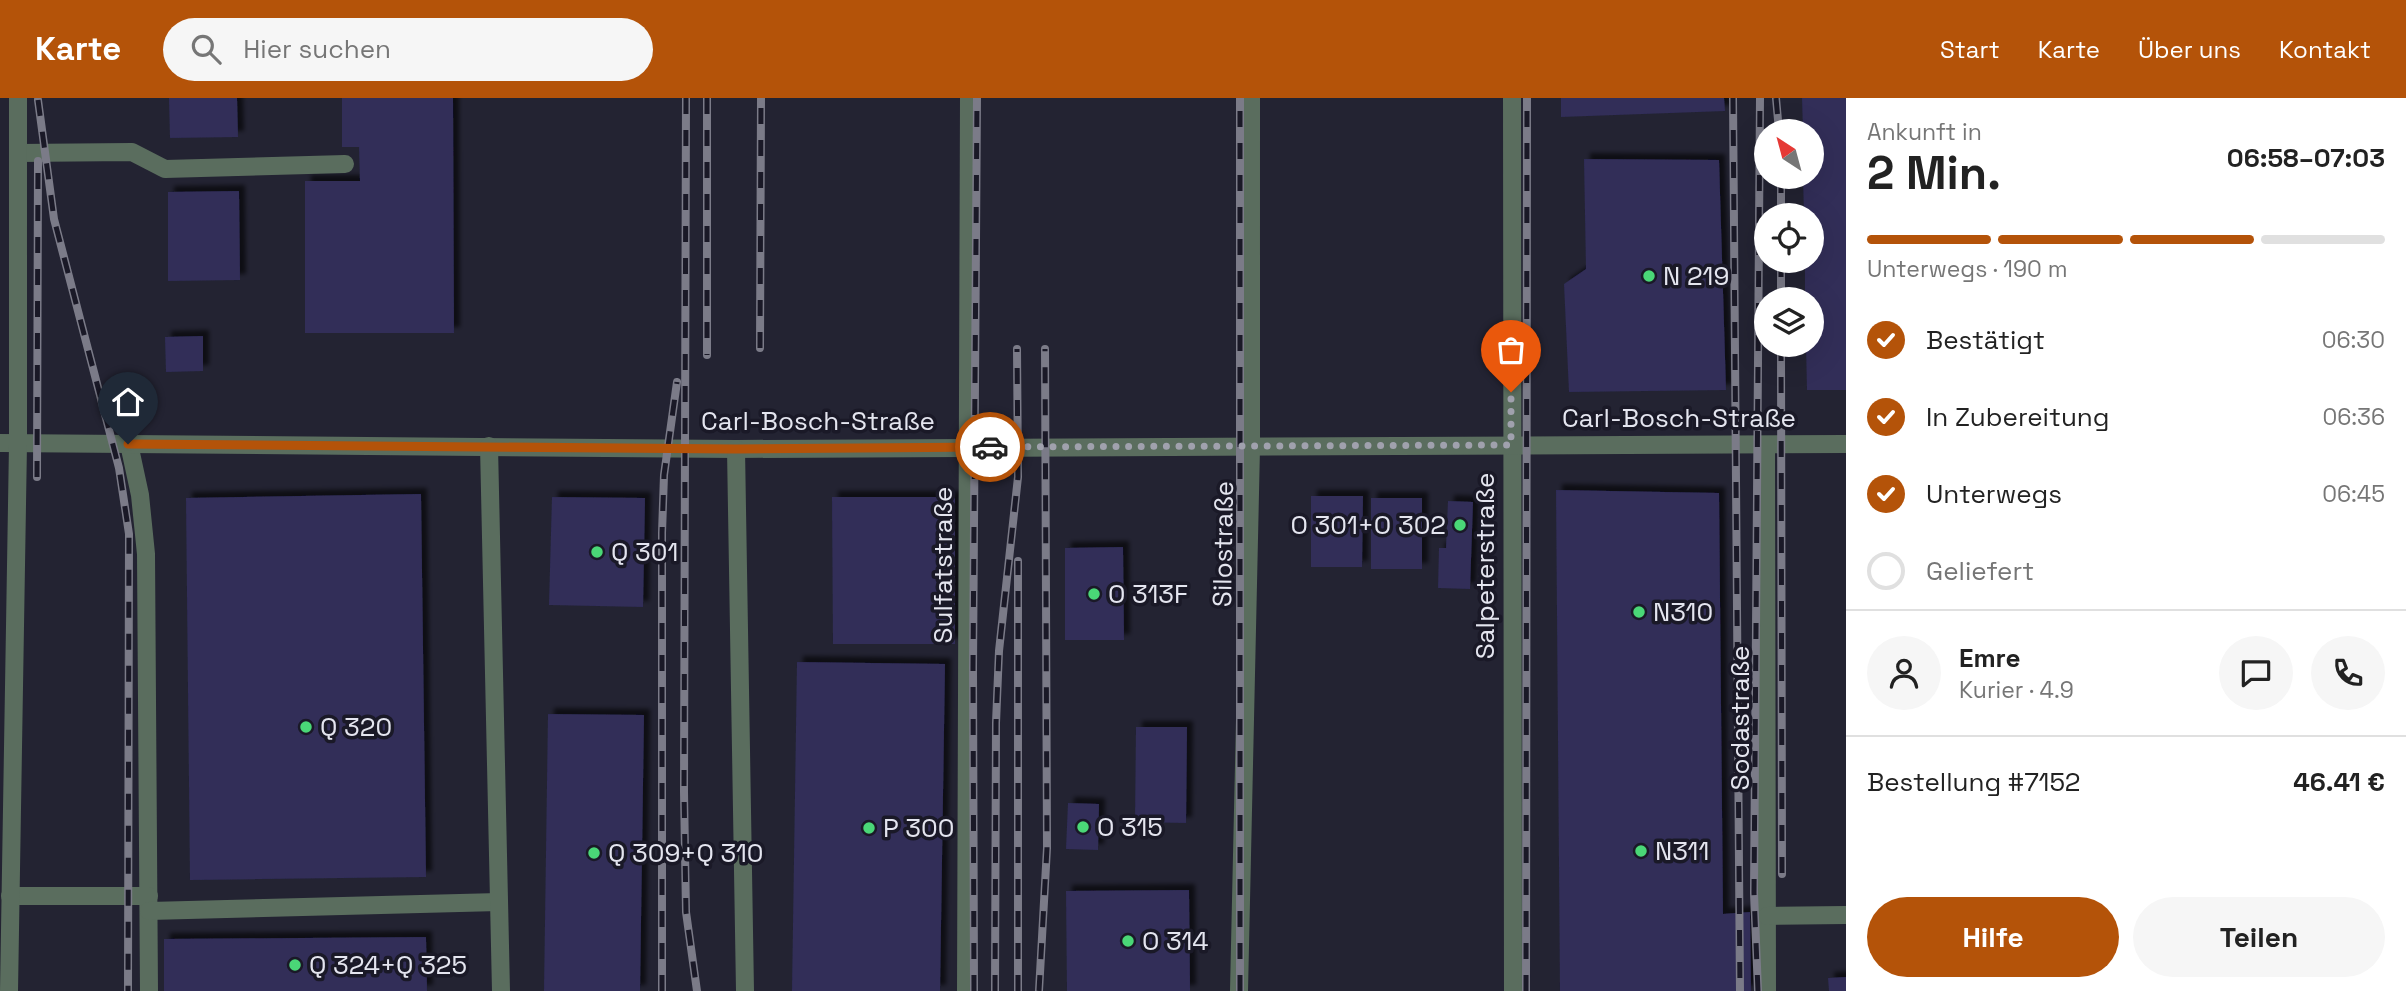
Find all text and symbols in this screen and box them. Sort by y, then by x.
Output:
search box [163,18,653,81]
text: Karte [35,28,121,70]
icon: search [187,30,225,68]
text: Hier suchen [243,32,391,66]
text: Start [1940,34,2000,65]
text: Karte [2038,34,2100,65]
text: Über uns [2138,34,2241,65]
text: Kontakt [2279,34,2371,65]
text: Ankunft in [1867,117,1982,147]
north arrow [1754,119,1824,189]
map controls [1754,119,1824,357]
text: 06:58–07:03 [2227,141,2385,175]
text: 2 Min. [1867,144,2001,202]
button: locate [1754,203,1824,273]
text: Unterwegs · 190 m [1867,254,2068,284]
place label: N 219 [1663,259,1729,293]
marker: N 219 [1641,268,1657,284]
button: layers [1754,287,1824,357]
pin [1481,320,1541,392]
icon: check [1867,321,1905,359]
text: Bestätigt [1926,323,2045,357]
text: 06:30 [2322,325,2385,355]
icon: bag [1492,331,1530,369]
pin [98,372,158,444]
icon: home [109,383,147,421]
icon: check [1867,398,1905,436]
text: In Zubereitung [1926,400,2110,434]
street label: Carl-Bosch-Straße [1562,401,1796,435]
text: 06:36 [2322,402,2385,432]
street label: Carl-Bosch-Straße [701,404,935,438]
courier [955,412,1025,482]
icon: car [971,428,1009,466]
street label: Salpeterstraße [1468,473,1502,659]
icon: check [1867,475,1905,513]
text: Unterwegs [1926,477,2062,511]
text: 06:45 [2322,479,2385,509]
street label: Silostraße [1205,481,1241,607]
street label: Sulfatstraße [926,487,960,643]
place label: O 301+O 302 [1290,508,1446,542]
marker: O 301+O 302 [1452,517,1468,533]
place label: Q 301 [611,535,678,569]
marker: Q 301 [589,544,605,560]
text: Geliefert [1926,554,2034,588]
place label: O 313F [1108,577,1188,611]
marker: O 313F [1086,586,1102,602]
place label: N310 [1653,595,1713,629]
marker: N310 [1631,604,1647,620]
button: person [1867,636,1941,710]
button: chat [2219,636,2293,710]
button: phone [2311,636,2385,710]
text: Emre [1959,641,2020,675]
street label: Sodastraße [1723,646,1757,791]
text: Kurier · 4.9 [1959,675,2074,705]
place label: Q 320 [320,710,392,744]
marker: Q 320 [298,719,314,735]
text: Bestellung #7152 [1867,765,2080,799]
text: 46.41 € [2293,765,2385,799]
place label: O 315 [1097,810,1163,844]
place label: P 300 [883,811,954,845]
marker: O 315 [1075,819,1091,835]
marker: P 300 [861,820,877,836]
place label: N311 [1655,834,1709,868]
place label: Q 309+Q 310 [608,836,763,870]
marker: N311 [1633,843,1649,859]
marker: Q 309+Q 310 [586,845,602,861]
button: Hilfe [1867,897,2119,977]
button: Teilen [2133,897,2385,977]
place label: O 314 [1142,924,1209,958]
marker: O 314 [1120,933,1136,949]
place label: Q 324+Q 325 [309,948,467,982]
marker: Q 324+Q 325 [287,957,303,973]

